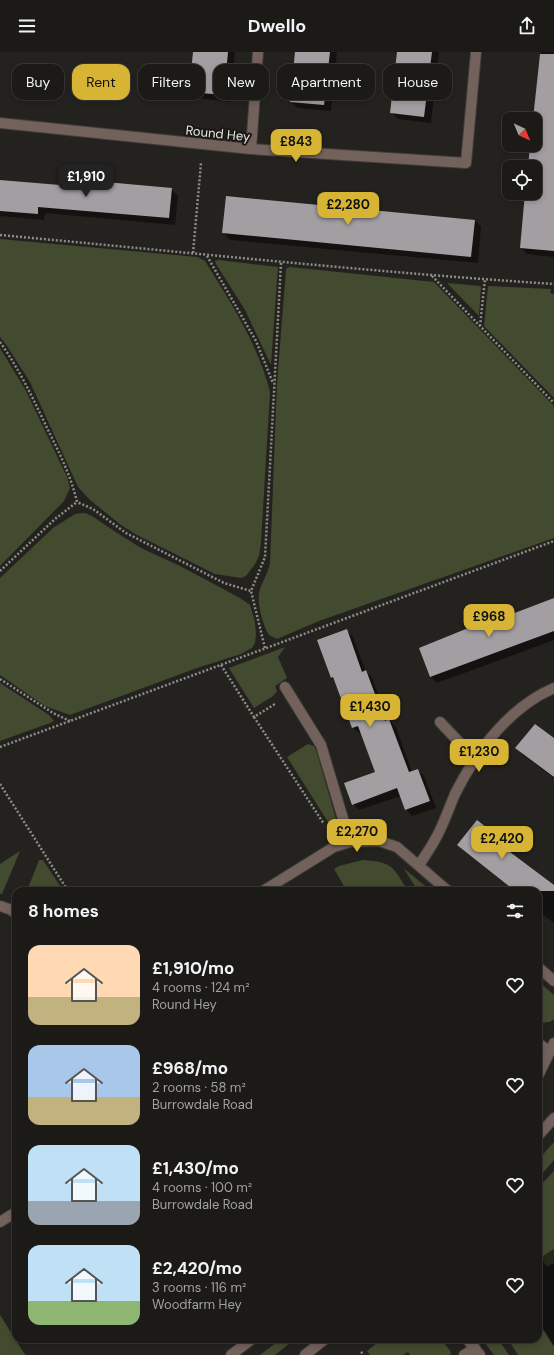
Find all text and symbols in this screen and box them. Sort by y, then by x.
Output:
text: Dwello [248,14,306,38]
icon: menu [16,15,38,37]
icon: share [516,15,538,37]
chip: Buy [12,64,64,100]
chip: Rent [72,64,130,100]
chip: Filters [138,64,205,100]
chip: New [213,64,269,100]
chip: Apartment [277,64,375,100]
chip: House [383,64,452,100]
north arrow [502,112,542,152]
map controls [502,112,542,200]
street label: Round Hey [185,122,251,145]
pin: £843 [272,129,320,163]
text: £843 [280,133,312,150]
button: locate [502,160,542,200]
pin: £1,910 [53,164,119,198]
text: £1,910 [67,168,105,185]
pin: £2,280 [315,192,381,226]
text: £2,280 [326,196,370,213]
pin: £968 [465,604,513,638]
text: £968 [473,608,505,625]
pin: £1,430 [337,694,403,728]
text: £1,430 [349,698,391,715]
pin: £1,230 [446,739,512,773]
text: £1,230 [459,743,499,760]
pin: £2,270 [324,819,390,853]
text: £2,270 [336,823,378,840]
pin: £2,420 [469,826,535,860]
text: £2,420 [480,830,524,847]
text: 8 homes [28,900,99,922]
icon: filters [504,900,526,922]
text: £1,910/mo [152,957,234,979]
icon: home [60,961,108,1009]
icon: heart [504,974,526,996]
text: 4 rooms · 124 m² [152,979,249,996]
text: Round Hey [152,996,217,1013]
text: £968/mo [152,1057,228,1079]
icon: home [60,1061,108,1109]
icon: heart [504,1074,526,1096]
text: 2 rooms · 58 m² [152,1079,246,1096]
text: Burrowdale Road [152,1096,253,1113]
text: £1,430/mo [152,1157,239,1179]
icon: home [60,1161,108,1209]
icon: heart [504,1174,526,1196]
text: 4 rooms · 100 m² [152,1179,252,1196]
text: Burrowdale Road [152,1196,253,1213]
text: £2,420/mo [152,1257,242,1279]
icon: home [60,1261,108,1309]
icon: heart [504,1274,526,1296]
text: 3 rooms · 116 m² [152,1279,246,1296]
text: Woodfarm Hey [152,1296,242,1313]

